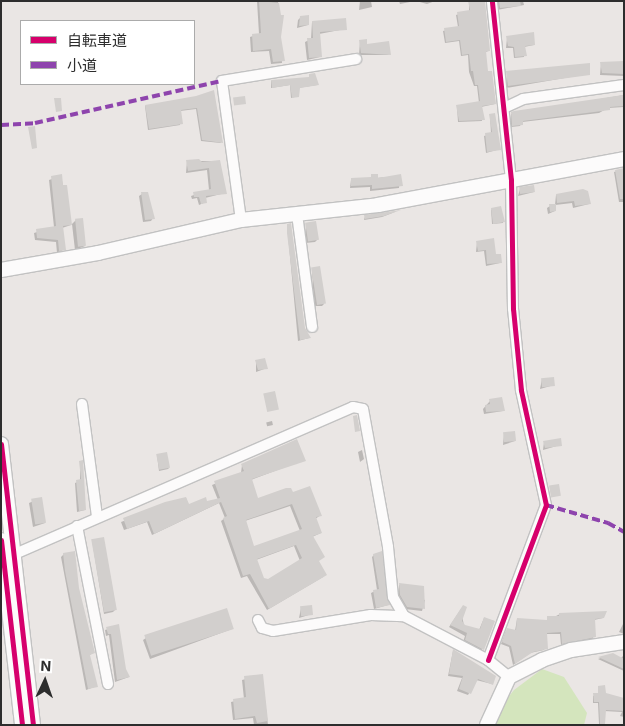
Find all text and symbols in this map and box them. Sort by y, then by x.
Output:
legend [20,20,195,85]
text: 自転車道 [67,31,127,50]
text: 小道 [67,56,97,75]
north arrow [20,656,70,706]
text: N [40,657,52,674]

